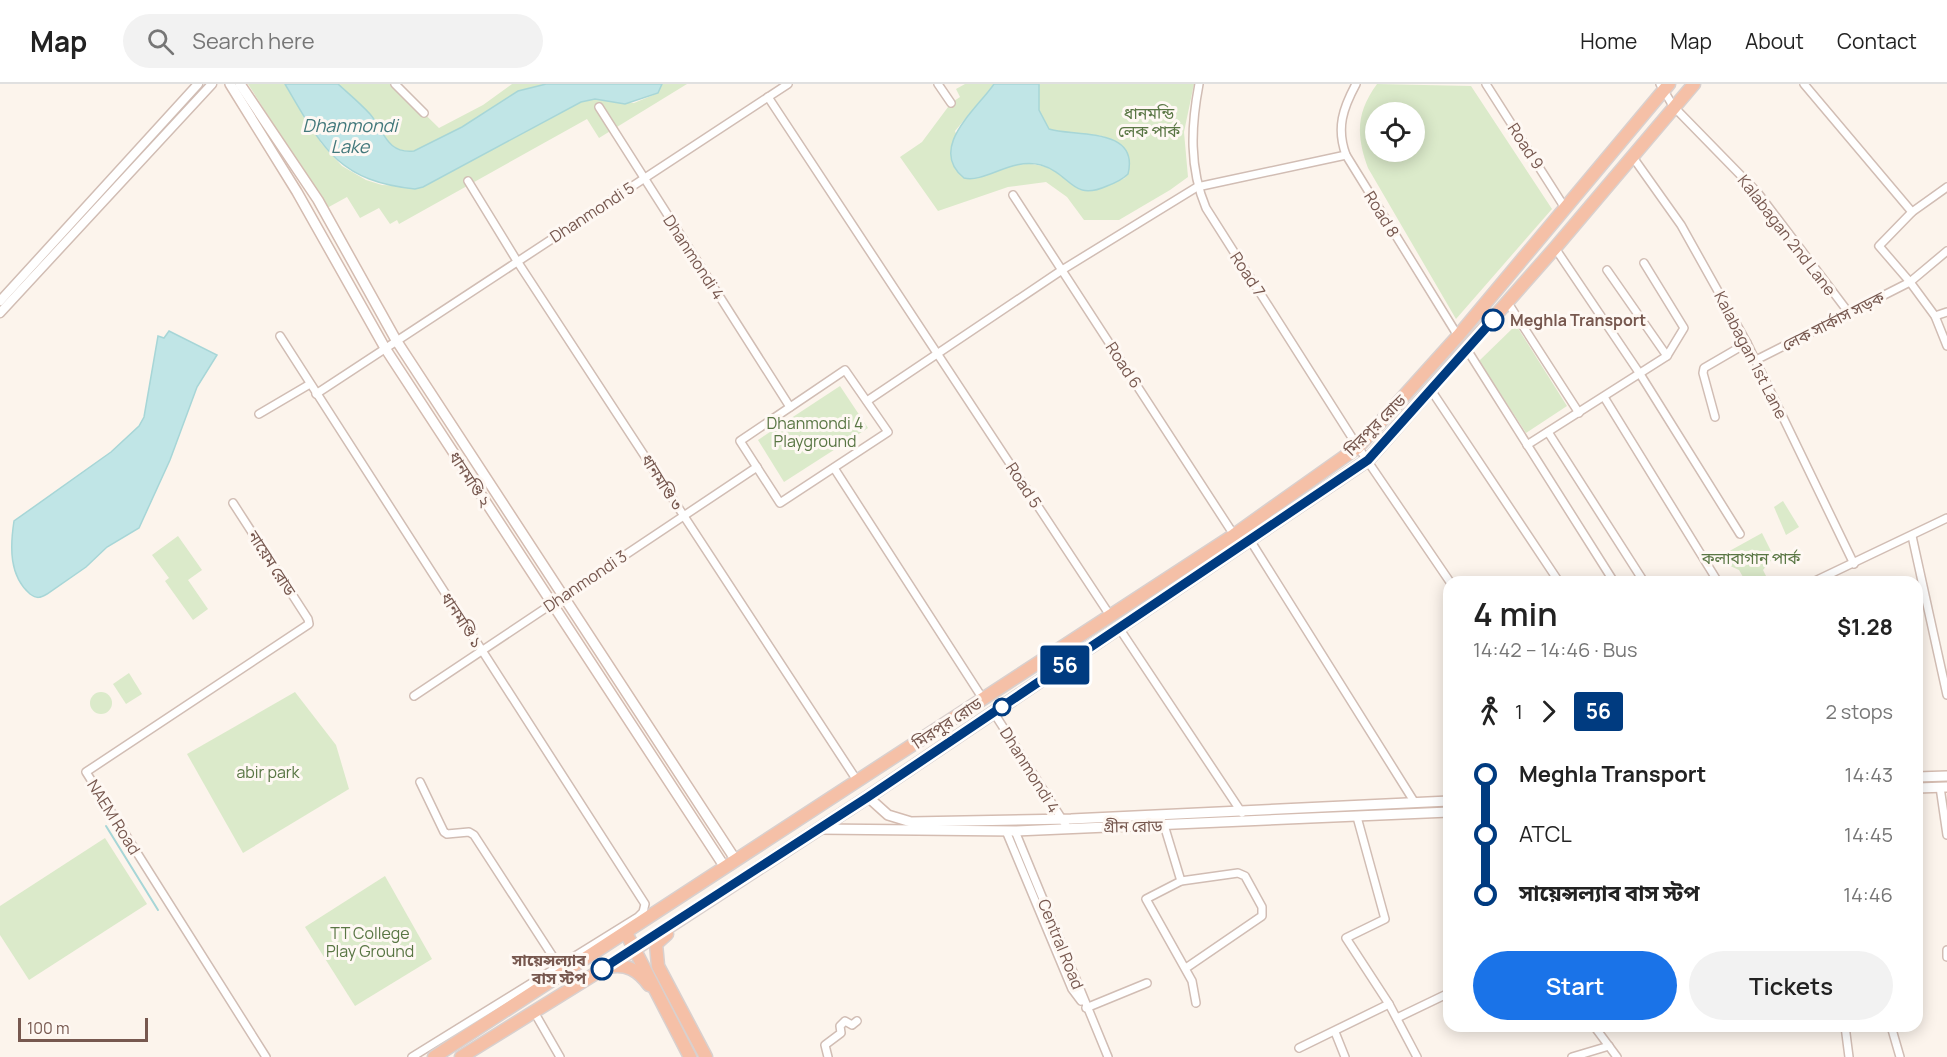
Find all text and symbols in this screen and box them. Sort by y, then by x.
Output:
search box [123,14,543,68]
text: Map [30,22,87,60]
icon: search [144,25,177,58]
text: Search here [192,26,315,56]
text: Home [1580,27,1637,55]
text: Map [1670,27,1712,55]
text: About [1745,27,1804,55]
text: Contact [1837,27,1917,55]
park label: ধানমন্ডি লেক পার্ক [1118,102,1181,142]
map controls [1365,102,1425,162]
button: locate [1365,102,1425,162]
water label: Dhanmondi Lake [303,113,400,158]
street label: Road 9 [1503,119,1549,173]
street label: Kalabagan 2nd Lane [1733,170,1841,300]
street label: Dhanmondi 5 [545,176,639,248]
street label: Road 8 [1359,187,1405,241]
street label: Dhanmondi 4 [658,210,730,304]
street label: Road 7 [1225,247,1271,301]
street label: লেক সার্কাস সড়ক [1778,285,1889,356]
street label: Kalabagan 1st Lane [1709,287,1793,423]
marker: Meghla Transport [1482,309,1504,331]
place label: Meghla Transport [1510,309,1646,331]
street label: Road 6 [1101,338,1147,392]
street label: মিরপুর রোড [1339,389,1411,461]
park label: Dhanmondi 4 Playground [767,412,863,452]
street label: ধানমণ্ডি ২ [444,447,496,512]
street label: ধানমণ্ডি ৩ [636,450,688,515]
street label: Road 5 [1001,458,1047,512]
street label: নায়েম রোড [242,525,302,600]
street label: Dhanmondi 3 [539,545,631,617]
park label: কলাবাগান পার্ক [1701,547,1801,569]
street label: ধানমণ্ডি ১ [436,588,488,652]
text: 4 min [1473,591,1558,636]
text: $1.28 [1837,612,1893,642]
text: 14:42 – 14:46 · Bus [1473,636,1638,663]
line badge: 56 [1038,646,1092,684]
text: 56 [1052,651,1078,679]
street label: মিরপুর রোড [907,692,987,754]
icon: walk [1473,695,1506,728]
icon: forward [1532,695,1565,728]
text: 56 [1586,697,1611,725]
unlabelled marker [993,698,1011,716]
text: 1 [1515,698,1523,725]
text: 2 stops [1825,698,1893,725]
street label: Dhanmondi 4 [995,723,1065,817]
text: Meghla Transport [1519,759,1706,789]
park label: abir park [236,761,301,783]
text: 14:43 [1845,761,1893,788]
street label: NAEM Road [82,775,146,859]
street label: গ্রীন রোড [1103,814,1163,838]
text: ATCL [1519,819,1572,849]
text: 14:45 [1844,821,1893,848]
text: সায়েন্সল্যাব বাস স্টপ [1519,878,1700,908]
text: 14:46 [1843,881,1893,908]
street label: Central Road [1033,896,1089,992]
park label: TT College Play Ground [326,922,414,962]
place label: সায়েন্সল্যাব বাস স্টপ [511,949,586,989]
button: Start [1473,951,1677,1020]
button: Tickets [1689,951,1893,1020]
marker: সায়েন্সল্যাব বাস স্টপ [591,958,613,980]
scale bar [18,1015,148,1042]
text: 100 m [27,1017,70,1039]

